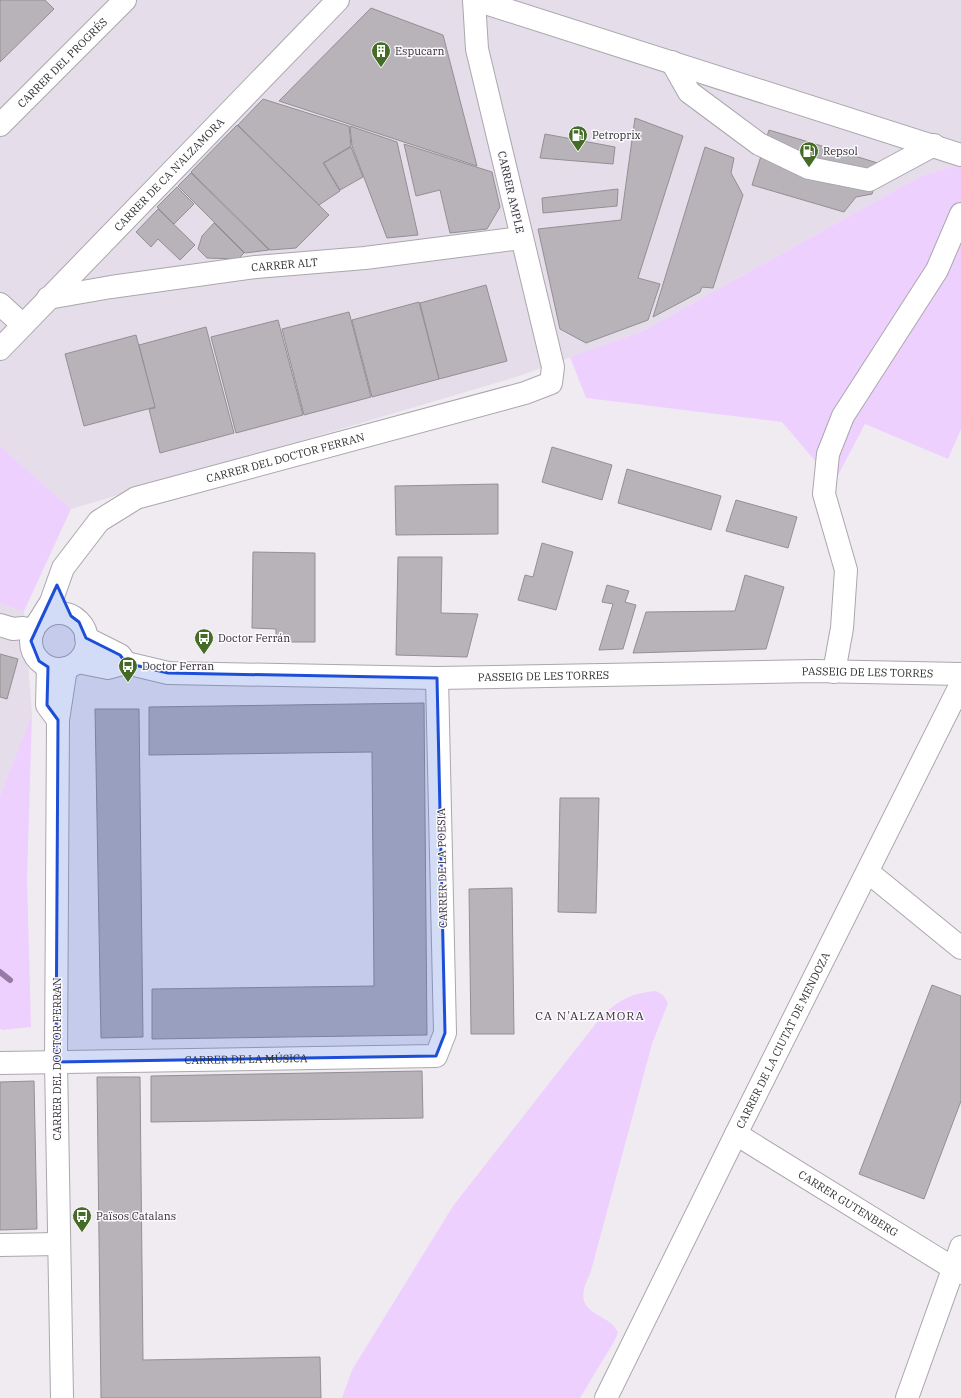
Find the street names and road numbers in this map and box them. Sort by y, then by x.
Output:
street label: CARRER DEL PROGRÉS [14,15,110,111]
street label: CARRER DE CA N'ALZAMORA [111,115,227,234]
street label: CARRER AMPLE [495,150,527,234]
street label: CARRER ALT [250,255,318,275]
street label: CARRER DEL DOCTOR FERRAN [205,430,366,486]
street label: PASSEIG DE LES TORRES [802,664,933,680]
street label: PASSEIG DE LES TORRES [478,668,609,684]
street label: CARRER DE LA POESIA [434,807,450,928]
street label: CARRER DE LA CIUTAT DE MENDOZA [733,949,833,1131]
street label: CARRER DEL DOCTOR FERRAN [50,977,64,1141]
street label: CARRER DE LA MÚSICA [184,1051,308,1067]
street label: CARRER GUTENBERG [796,1167,901,1240]

